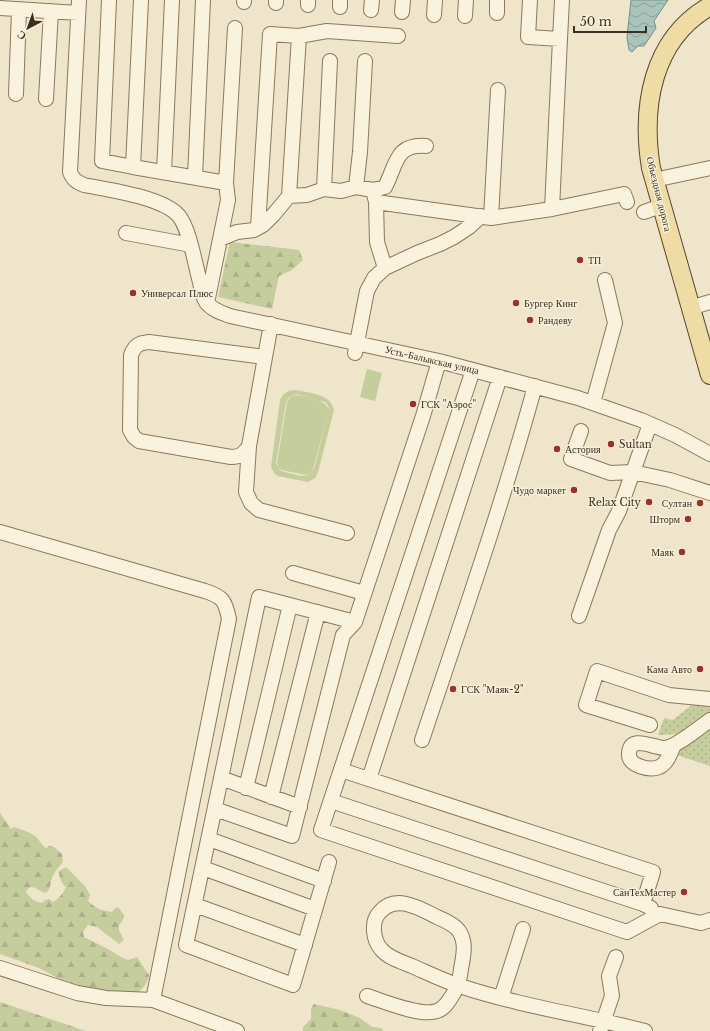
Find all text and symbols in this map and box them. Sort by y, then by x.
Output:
north arrow [8,8,48,48]
scale bar [574,8,646,34]
text: 50 m [580,14,612,29]
text: С [14,28,29,43]
street label: Объездная дорога [643,155,675,233]
place label: ТП [588,254,601,267]
marker: ТП [575,255,585,265]
place label: Универсал Плюс [141,287,214,300]
marker: Универсал Плюс [128,288,138,298]
place label: Бургер Кинг [524,297,577,310]
marker: Бургер Кинг [511,298,521,308]
place label: Рандеву [538,314,572,327]
marker: Рандеву [525,315,535,325]
street label: Усть-Балыкская улица [384,343,481,377]
place label: ГСК "Аэрос" [421,398,477,411]
marker: ГСК "Аэрос" [408,399,418,409]
place label: Sultan [619,438,652,451]
marker: Sultan [606,439,616,449]
place label: Астория [565,443,601,456]
marker: Астория [552,444,562,454]
place label: Чудо маркет [513,484,567,497]
marker: Чудо маркет [569,485,579,495]
place label: Relax City [588,496,642,509]
marker: Relax City [644,497,654,507]
place label: Султан [662,497,693,510]
marker: Султан [695,498,705,508]
place label: Шторм [649,513,681,526]
marker: Шторм [683,514,693,524]
place label: Маяк [651,546,674,559]
marker: Маяк [677,547,687,557]
place label: Кама Авто [647,663,692,676]
marker: Кама Авто [695,664,705,674]
place label: ГСК "Маяк-2" [461,683,524,696]
marker: ГСК "Маяк-2" [448,684,458,694]
place label: СанТехМастер [613,886,676,899]
marker: СанТехМастер [679,887,689,897]

